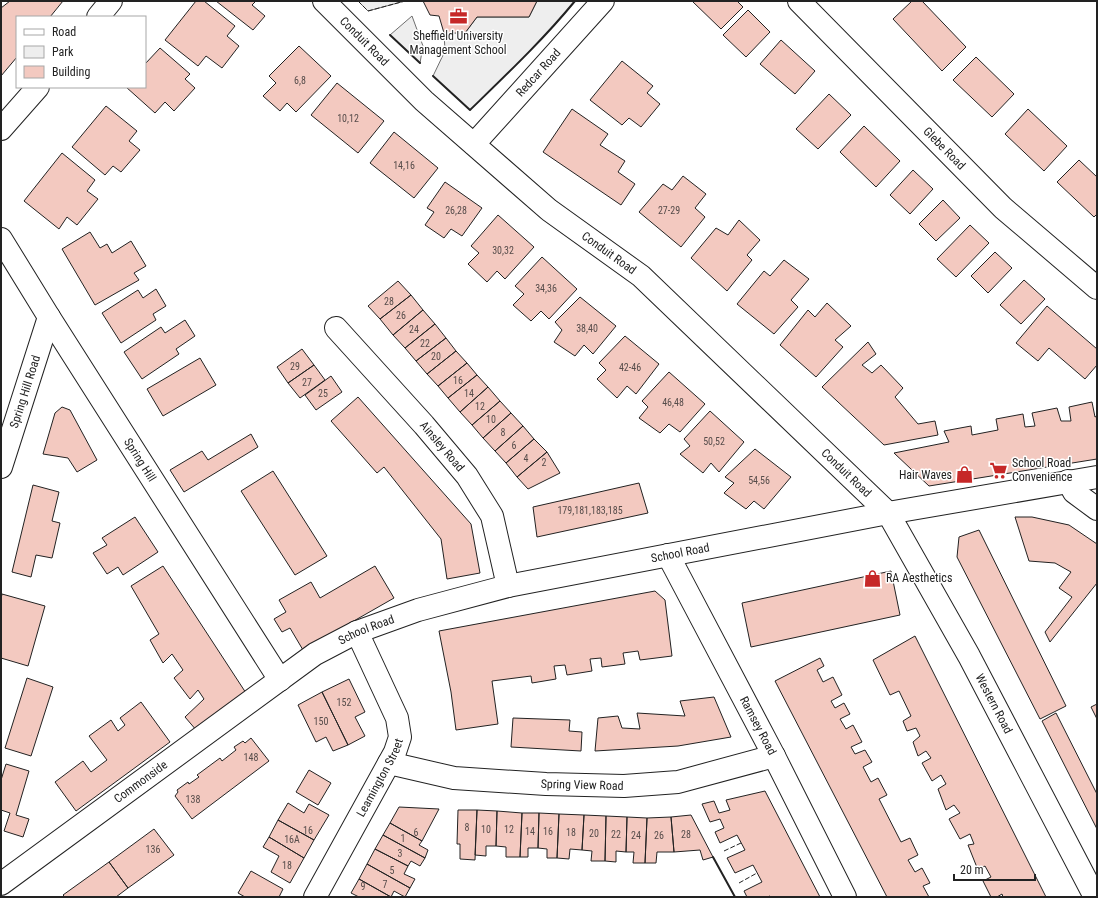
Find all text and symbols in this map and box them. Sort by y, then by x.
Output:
office icon: Sheffield University Management School [448,7,468,27]
street label: Conduit Road [337,14,392,69]
legend [16,16,146,88]
text: Road [52,25,76,39]
place label: Sheffield University Management School [409,29,507,57]
text: Park [52,45,74,59]
street label: Redcar Road [513,46,564,100]
text: Building [52,65,90,79]
house number: 6,8 [294,75,306,86]
house number: 10,12 [337,113,359,124]
street label: Glebe Road [920,124,968,173]
house number: 14,16 [393,160,415,171]
house number: 26,28 [445,205,467,216]
house number: 27-29 [658,205,680,216]
street label: Conduit Road [579,229,639,277]
house number: 30,32 [492,245,514,256]
house number: 34,36 [535,283,557,294]
house number: 28 [384,296,394,307]
house number: 26 [396,310,406,321]
house number: 38,40 [576,323,598,334]
house number: 24 [409,324,419,335]
house number: 22 [420,338,430,349]
house number: 20 [431,351,441,362]
street label: Spring Hill Road [7,354,43,430]
house number: 29 [290,361,300,372]
house number: 42-46 [619,362,641,373]
house number: 16 [453,375,463,386]
house number: 27 [302,377,312,388]
house number: 25 [318,388,328,399]
house number: 14 [464,388,474,399]
house number: 46,48 [662,397,684,408]
house number: 12 [475,401,485,412]
house number: 10 [486,414,496,425]
street label: Ainsley Road [417,419,467,474]
house number: 8 [501,427,506,438]
street label: Spring Hill [121,436,159,484]
house number: 50,52 [703,436,725,447]
house number: 6 [512,440,517,451]
street label: Conduit Road [818,446,874,500]
house number: 4 [524,453,529,464]
place label: School Road Convenience [1012,456,1073,484]
house number: 2 [542,457,547,468]
supermarket icon: School Road Convenience [989,460,1009,480]
shop icon: Hair Waves [955,465,975,485]
place label: Hair Waves [899,468,952,482]
house number: 54,56 [748,475,770,486]
house number: 179,181,183,185 [557,505,623,516]
street label: School Road [650,540,711,565]
shop icon: RA Aesthetics [863,568,883,588]
place label: RA Aesthetics [886,571,952,585]
street label: School Road [336,612,396,648]
street label: Western Road [973,671,1015,736]
street label: Ramsey Road [737,694,779,757]
house number: 152 [337,697,351,708]
house number: 150 [314,716,328,727]
street label: Leamington Street [354,736,406,819]
house number: 148 [244,752,258,763]
street label: Commonside [111,757,170,806]
street label: Spring View Road [540,777,624,793]
house number: 138 [186,794,200,805]
house number: 8 [465,822,470,833]
house number: 10 [481,824,491,835]
house number: 12 [504,824,514,835]
house number: 16 [303,825,313,836]
house number: 14 [525,826,535,837]
house number: 16 [543,826,553,837]
house number: 6 [414,827,419,838]
house number: 18 [566,827,576,838]
house number: 20 [589,828,599,839]
house number: 22 [611,829,621,840]
house number: 28 [681,829,691,840]
house number: 24 [631,830,641,841]
house number: 26 [654,830,664,841]
house number: 1 [401,833,405,844]
house number: 16A [284,834,300,845]
house number: 136 [146,844,160,855]
house number: 3 [398,848,403,859]
scale bar [954,856,1035,882]
house number: 18 [282,860,292,871]
text: 20 m [960,863,984,877]
house number: 5 [390,865,395,876]
house number: 7 [383,879,388,890]
house number: 9 [361,881,366,892]

